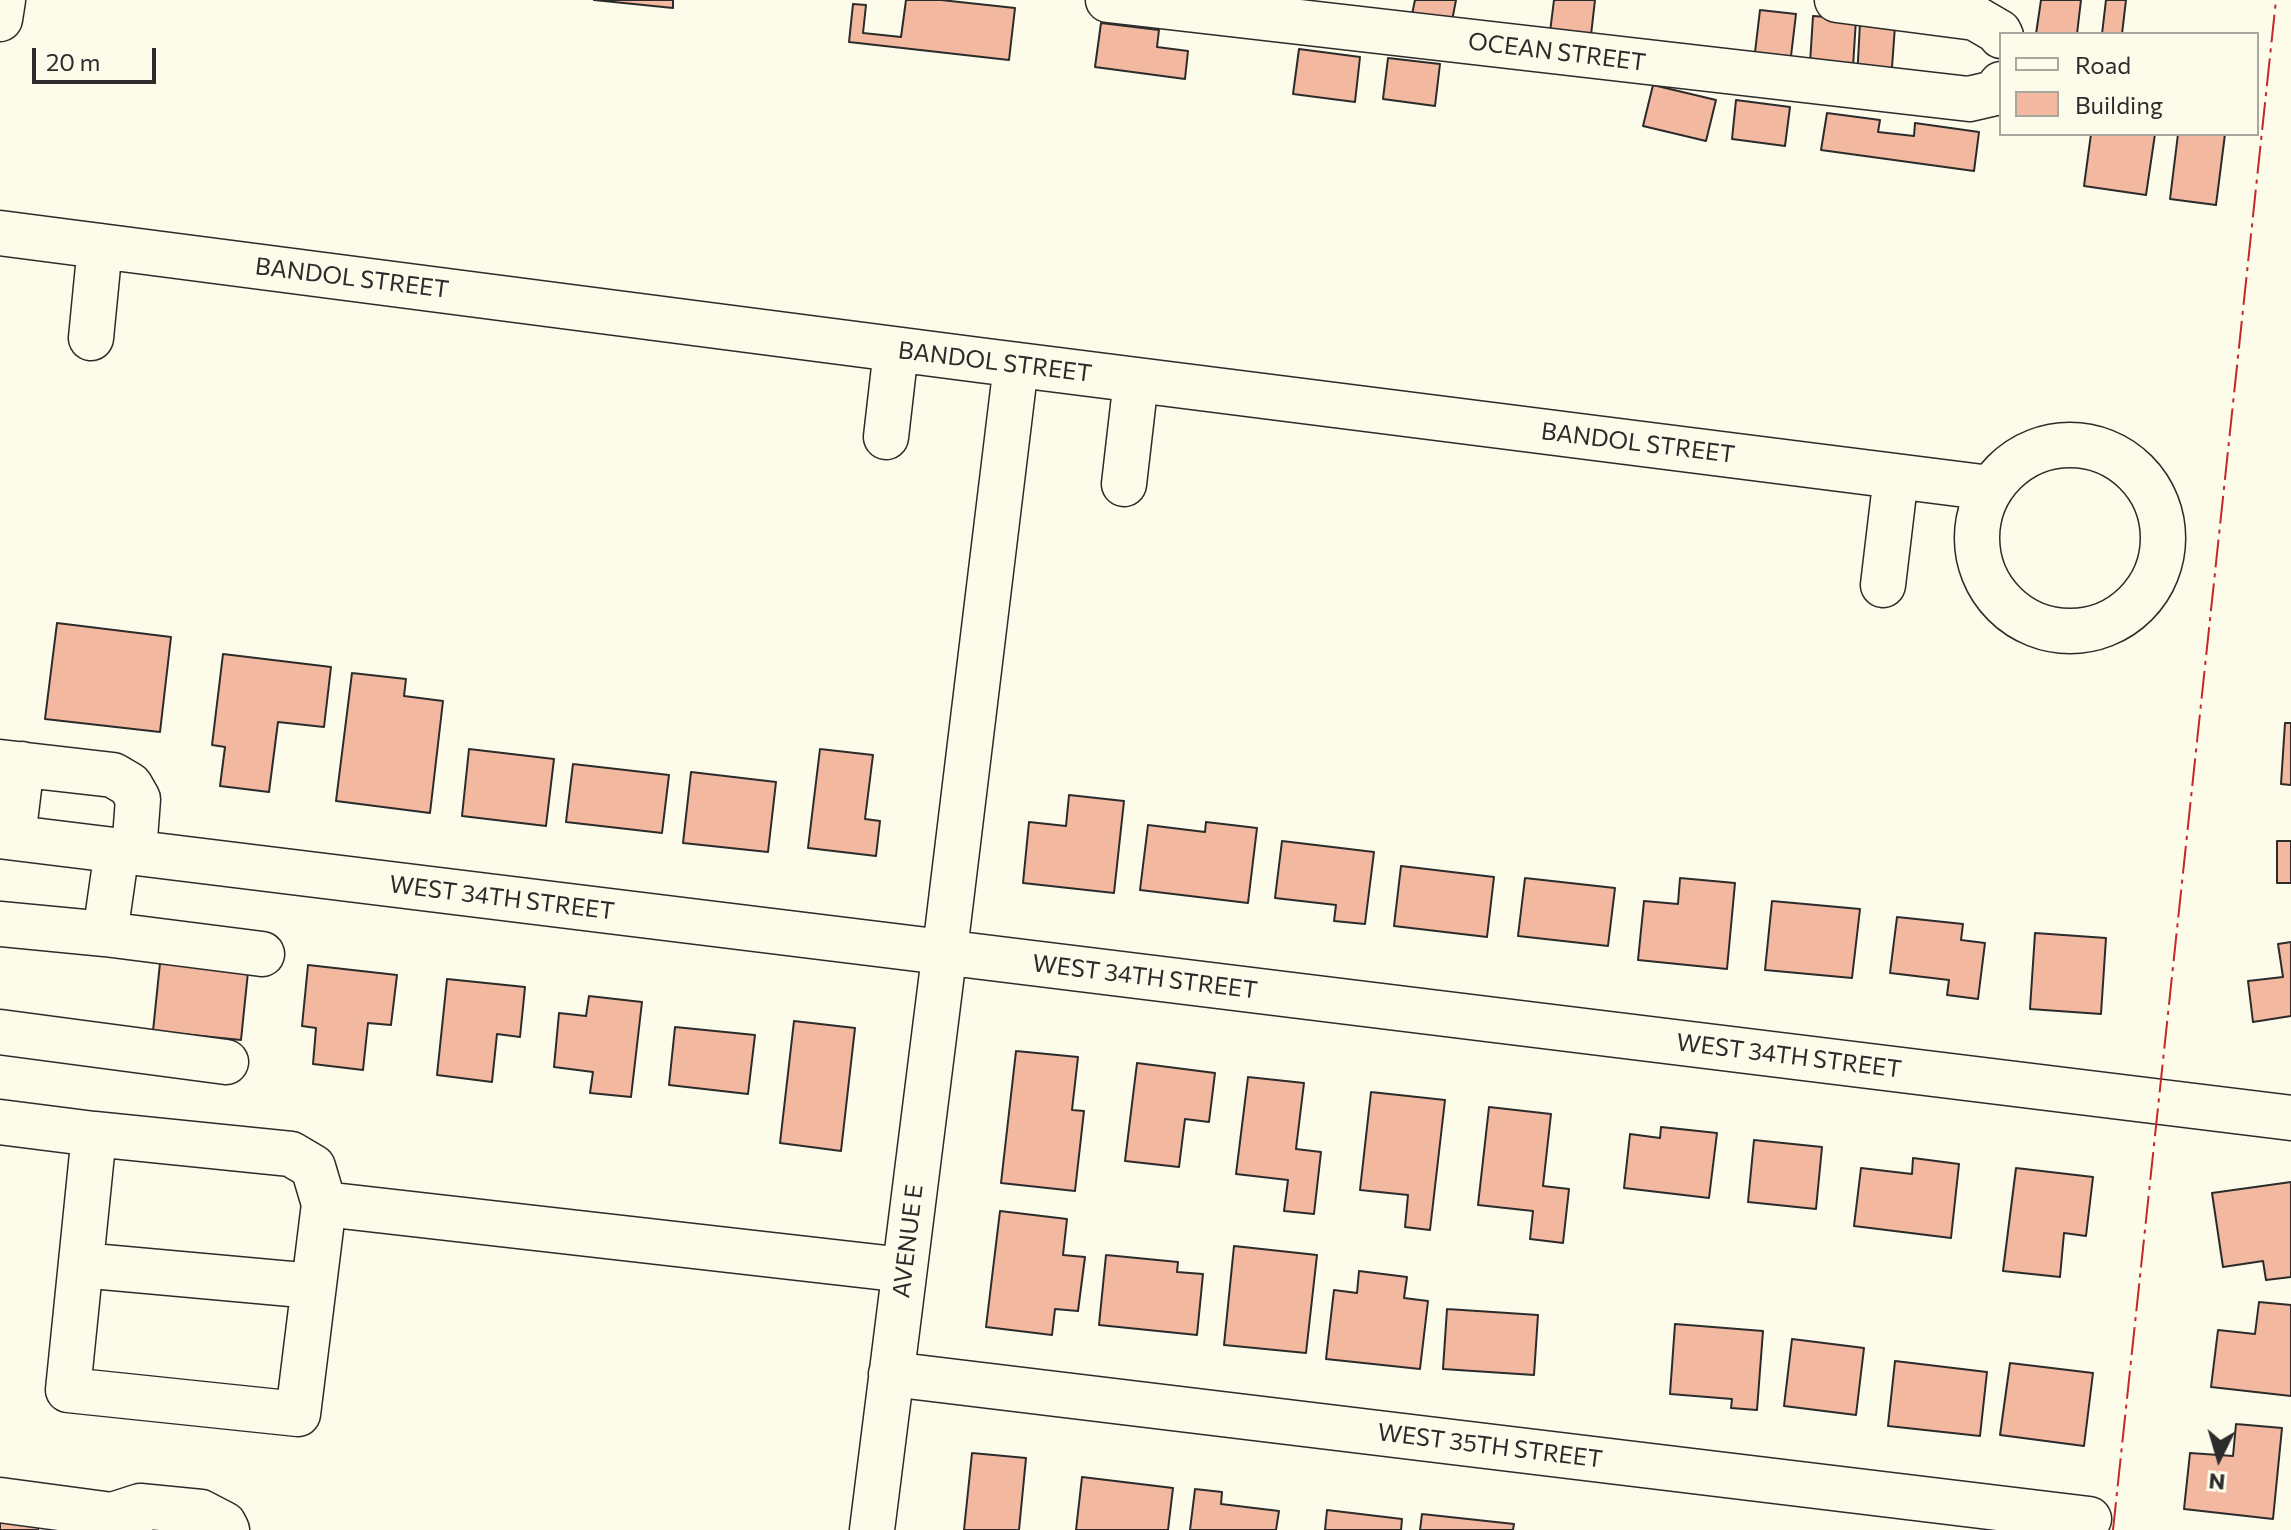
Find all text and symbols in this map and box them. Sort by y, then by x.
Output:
street label: OCEAN STREET [1467,27,1647,77]
scale bar [36,32,160,82]
legend [1999,32,2259,136]
text: 20 m [46,47,100,76]
text: Road [2075,50,2131,79]
text: Building [2075,90,2163,119]
street label: BANDOL STREET [254,252,450,304]
street label: BANDOL STREET [897,336,1093,388]
street label: BANDOL STREET [1540,417,1736,469]
street label: WEST 34TH STREET [388,870,616,926]
street label: WEST 34TH STREET [1031,949,1259,1005]
street label: WEST 34TH STREET [1675,1028,1903,1084]
street label: AVENUE E [887,1183,929,1299]
street label: WEST 35TH STREET [1376,1418,1604,1474]
north arrow [2179,1418,2259,1498]
text: N [2207,1468,2226,1497]

